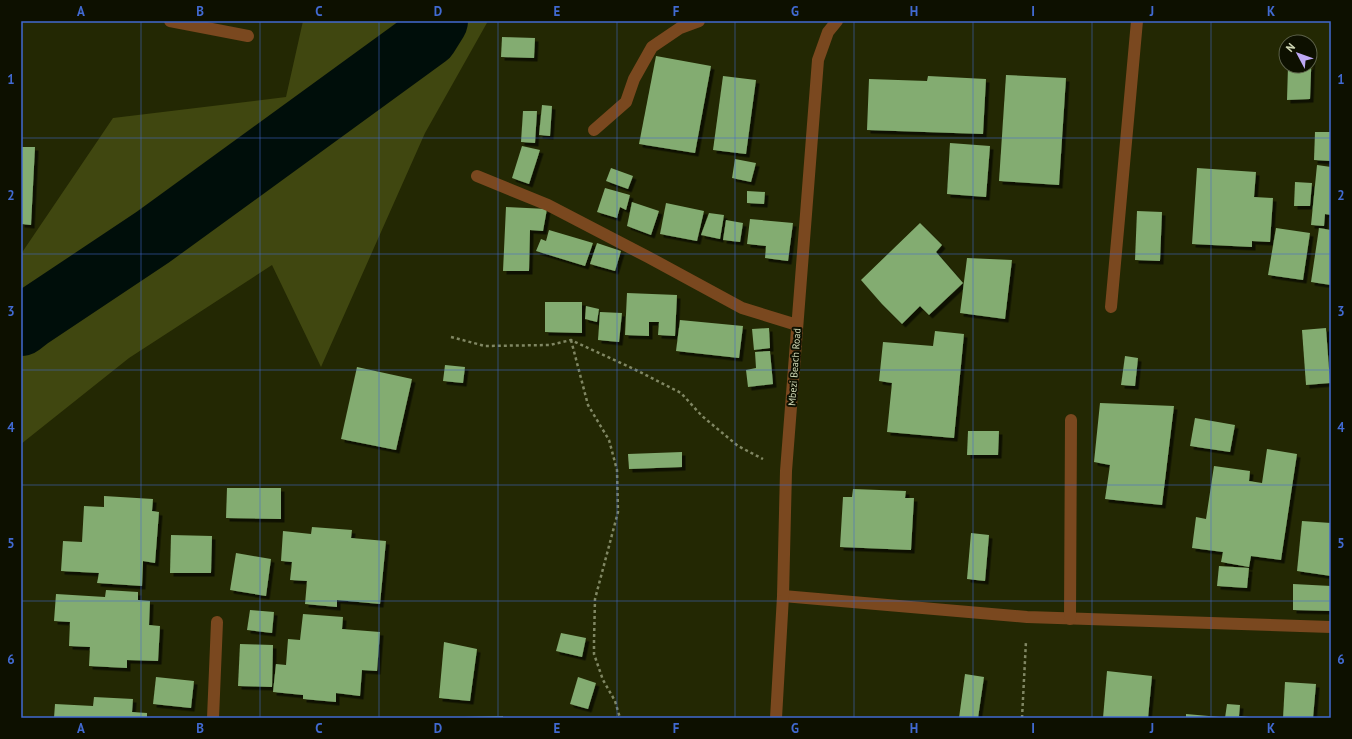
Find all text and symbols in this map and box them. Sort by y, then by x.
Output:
text: A [77,3,85,20]
text: B [196,3,204,20]
text: C [315,3,323,20]
text: D [434,3,442,20]
text: E [554,3,561,20]
text: F [673,3,680,20]
text: G [791,3,799,20]
text: H [910,3,918,20]
text: I [1031,3,1035,20]
text: J [1149,3,1154,20]
text: K [1267,3,1275,20]
north arrow [1278,34,1318,74]
text: N [1283,40,1298,55]
text: 1 [7,71,15,88]
text: 1 [1337,71,1345,88]
text: 2 [7,187,15,204]
text: 2 [1337,187,1345,204]
text: 3 [7,303,15,320]
text: 3 [1337,303,1345,320]
street label: Mbezi Beach Road [785,328,804,406]
text: 4 [7,419,15,436]
text: 4 [1337,419,1345,436]
text: 5 [7,535,15,552]
text: 5 [1337,535,1345,552]
text: 6 [7,651,15,668]
text: 6 [1337,651,1345,668]
text: A [77,720,85,737]
text: B [196,720,204,737]
text: C [315,720,323,737]
text: D [434,720,442,737]
text: E [554,720,561,737]
text: F [673,720,680,737]
text: G [791,720,799,737]
text: H [910,720,918,737]
text: I [1031,720,1035,737]
text: J [1149,720,1154,737]
text: K [1267,720,1275,737]

